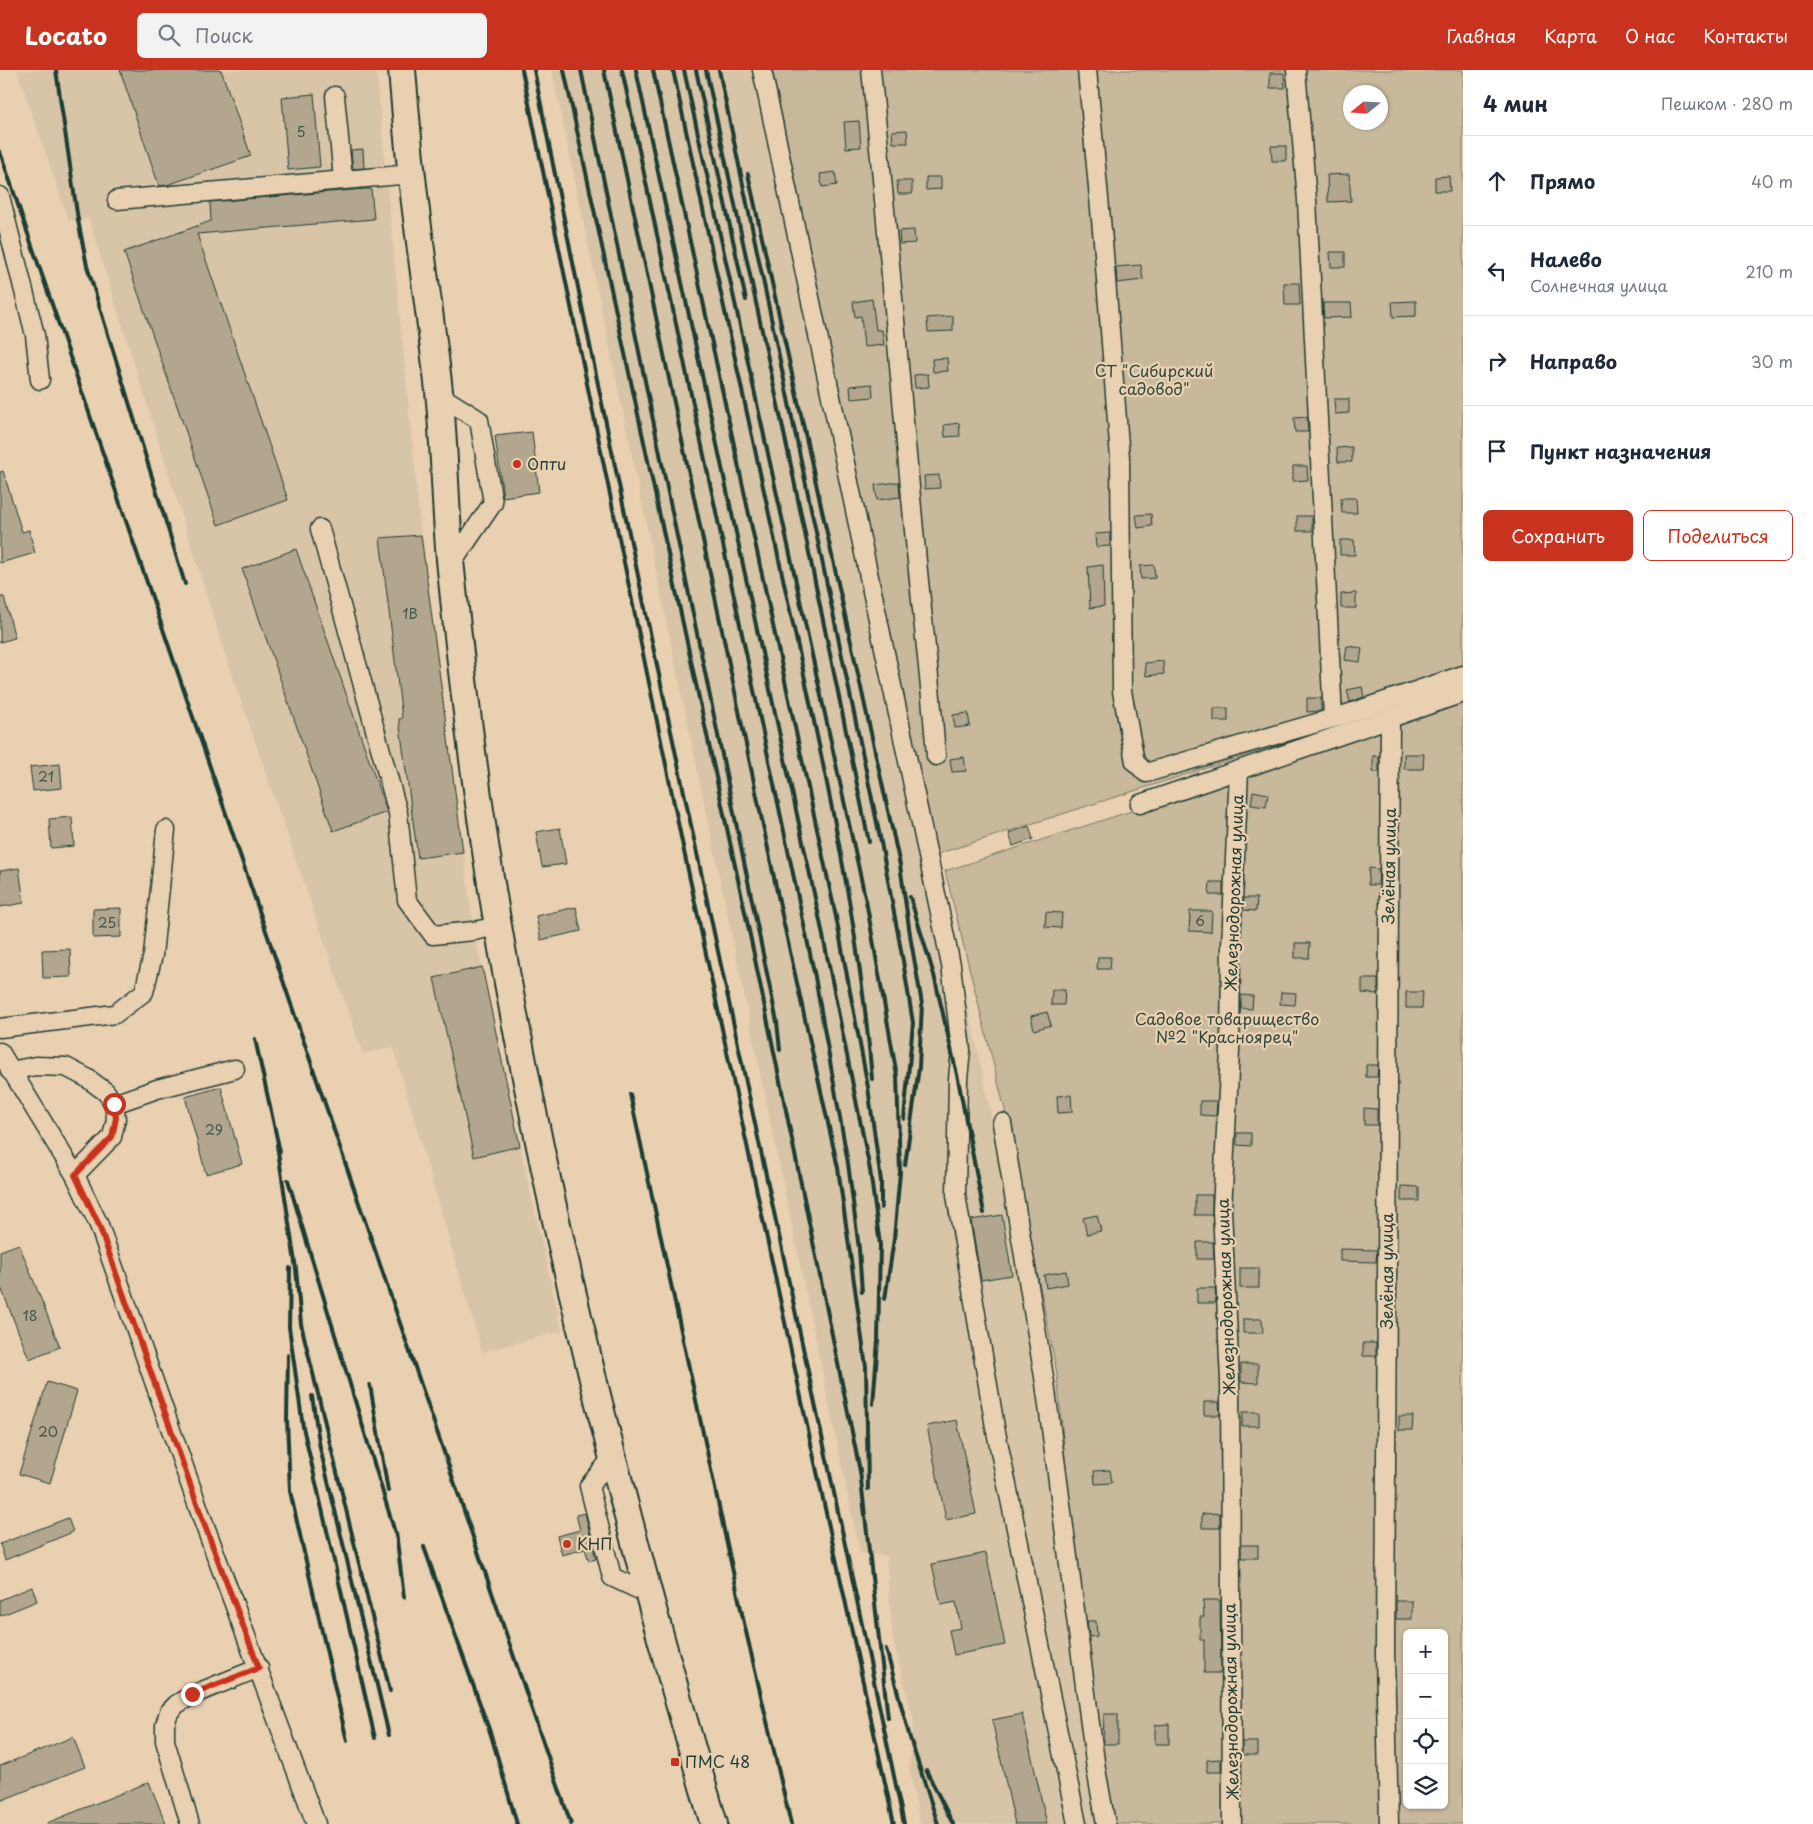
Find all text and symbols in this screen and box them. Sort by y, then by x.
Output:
search box [137,13,487,58]
text: Locato [25,17,107,53]
icon: search [155,21,183,49]
text: Поиск [195,21,253,49]
text: Главная [1447,22,1516,49]
text: Карта [1544,22,1597,49]
text: О нас [1625,22,1675,49]
text: Контакты [1703,22,1788,49]
north arrow [1343,85,1388,130]
text: 4 мин [1483,87,1548,119]
text: Пешком · 280 m [1661,91,1793,115]
house number: 5 [296,121,306,142]
icon: ahead [1483,167,1511,195]
text: Прямо [1530,167,1595,195]
text: 40 m [1751,169,1793,193]
text: Налево [1530,245,1602,273]
icon: left [1483,257,1511,285]
text: 210 m [1745,259,1793,283]
text: Солнечная улица [1530,273,1668,297]
icon: right [1483,347,1511,375]
text: Направо [1530,347,1617,375]
text: 30 m [1751,349,1793,373]
park label: СТ "Сибирский садовод" [1095,358,1213,400]
icon: arrive [1483,437,1511,465]
text: Пункт назначения [1530,437,1711,465]
place label: Опти [527,451,566,475]
marker: Опти [511,458,523,470]
button: Сохранить [1483,510,1633,561]
button: Поделиться [1643,510,1793,561]
house number: 1В [402,603,418,624]
house number: 21 [38,766,54,787]
street label: Железнодорожная улица [1218,794,1248,992]
street label: Зелёная улица [1375,808,1401,924]
house number: 6 [1195,910,1205,931]
house number: 25 [98,912,116,933]
park label: Садовое товарищество №2 "Красноярец" [1135,1006,1319,1048]
route start [103,1093,126,1116]
house number: 29 [205,1119,223,1140]
street label: Железнодорожная улица [1210,1198,1240,1396]
street label: Зелёная улица [1374,1213,1398,1329]
house number: 18 [22,1305,38,1326]
house number: 20 [38,1421,58,1442]
place label: КНП [577,1531,613,1555]
marker: КНП [561,1538,573,1550]
street label: Железнодорожная улица [1216,1603,1244,1801]
map controls [1403,1629,1448,1809]
button: + [1403,1629,1448,1674]
button: − [1403,1674,1448,1719]
route end [181,1683,204,1706]
button: locate [1403,1719,1448,1764]
place label: ПМС 48 [685,1749,750,1773]
marker: ПМС 48 [669,1756,681,1768]
button: layers [1403,1764,1448,1809]

